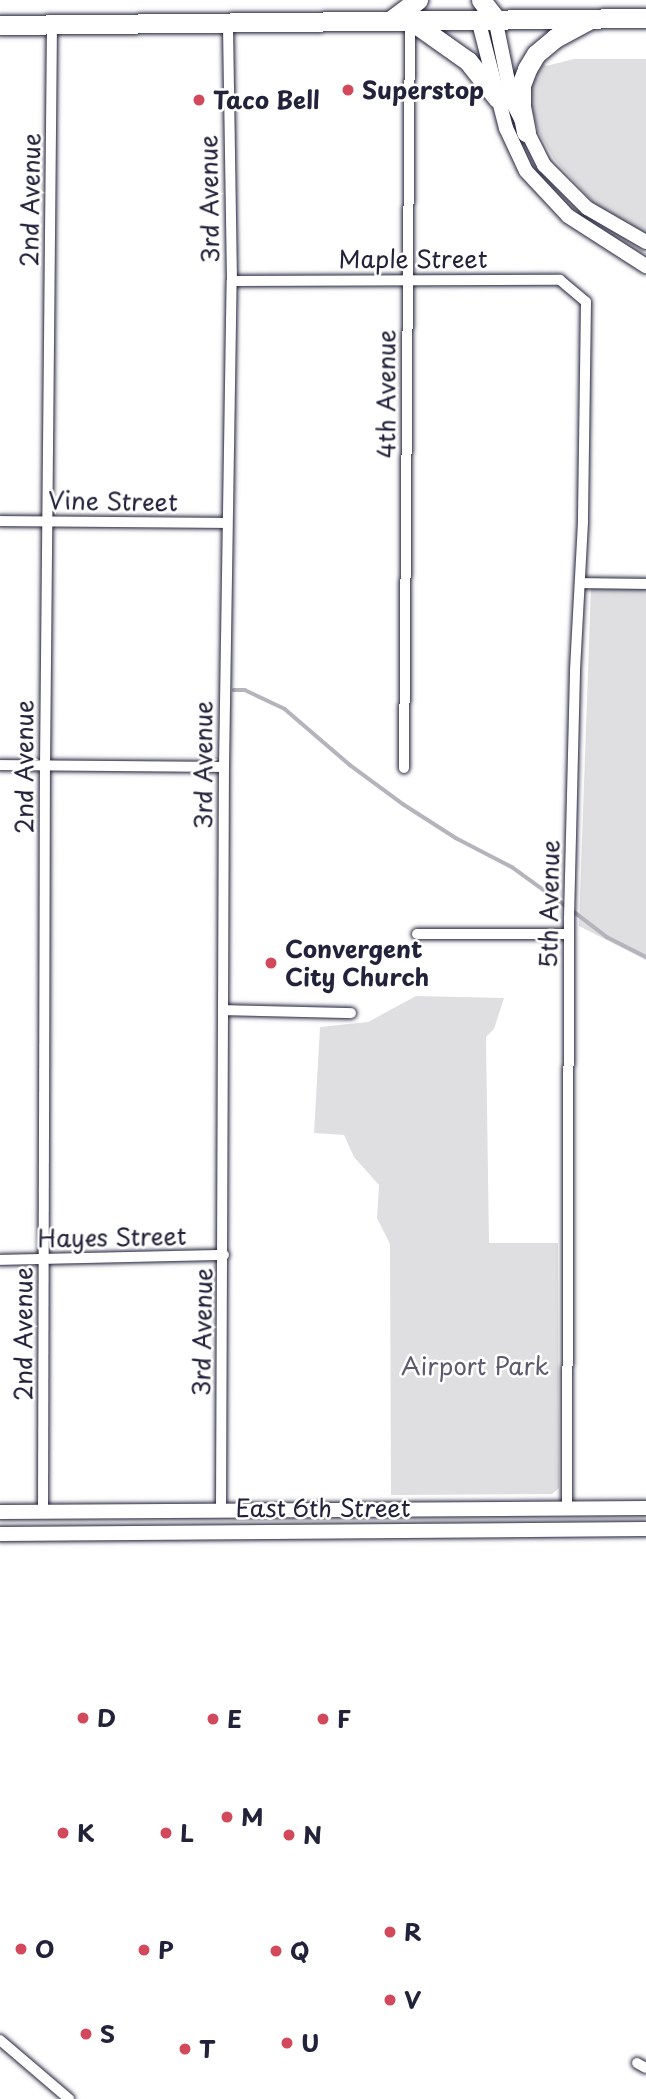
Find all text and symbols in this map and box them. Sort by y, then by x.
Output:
place label: Superstop [362,76,484,104]
marker: Superstop [340,82,356,98]
place label: Taco Bell [213,86,322,114]
marker: Taco Bell [191,92,207,108]
street label: 2nd Avenue [14,132,46,268]
street label: 3rd Avenue [193,133,225,265]
street label: Maple Street [338,245,488,273]
street label: 4th Avenue [372,329,400,459]
street label: Vine Street [48,485,178,517]
street label: 2nd Avenue [10,699,38,835]
street label: 3rd Avenue [189,700,217,830]
street label: 5th Avenue [533,839,565,969]
place label: Convergent City Church [285,935,431,991]
marker: Convergent City Church [263,955,279,971]
street label: Hayes Street [36,1221,188,1253]
street label: 2nd Avenue [9,1266,37,1402]
street label: 3rd Avenue [186,1266,218,1398]
park label: Airport Park [401,1352,549,1380]
street label: East 6th Street [234,1494,412,1522]
place label: D [97,1704,116,1732]
place label: E [227,1705,242,1733]
place label: F [337,1705,351,1733]
marker: D [75,1710,91,1726]
marker: E [205,1711,221,1727]
marker: F [315,1711,331,1727]
place label: M [241,1803,264,1831]
marker: M [219,1809,235,1825]
place label: K [77,1819,95,1847]
place label: L [180,1819,194,1847]
place label: N [303,1821,322,1849]
marker: K [55,1825,71,1841]
marker: L [158,1825,174,1841]
marker: N [281,1827,297,1843]
place label: R [404,1918,422,1946]
marker: R [382,1924,398,1940]
place label: O [35,1935,54,1963]
place label: P [158,1936,174,1964]
place label: Q [290,1937,309,1965]
marker: O [13,1941,29,1957]
marker: P [136,1942,152,1958]
marker: Q [268,1943,284,1959]
place label: V [404,1986,421,2014]
marker: V [382,1992,398,2008]
place label: S [100,2020,115,2048]
marker: S [78,2026,94,2042]
place label: U [301,2029,319,2057]
place label: T [199,2035,215,2063]
marker: U [279,2035,295,2051]
marker: T [177,2041,193,2057]

